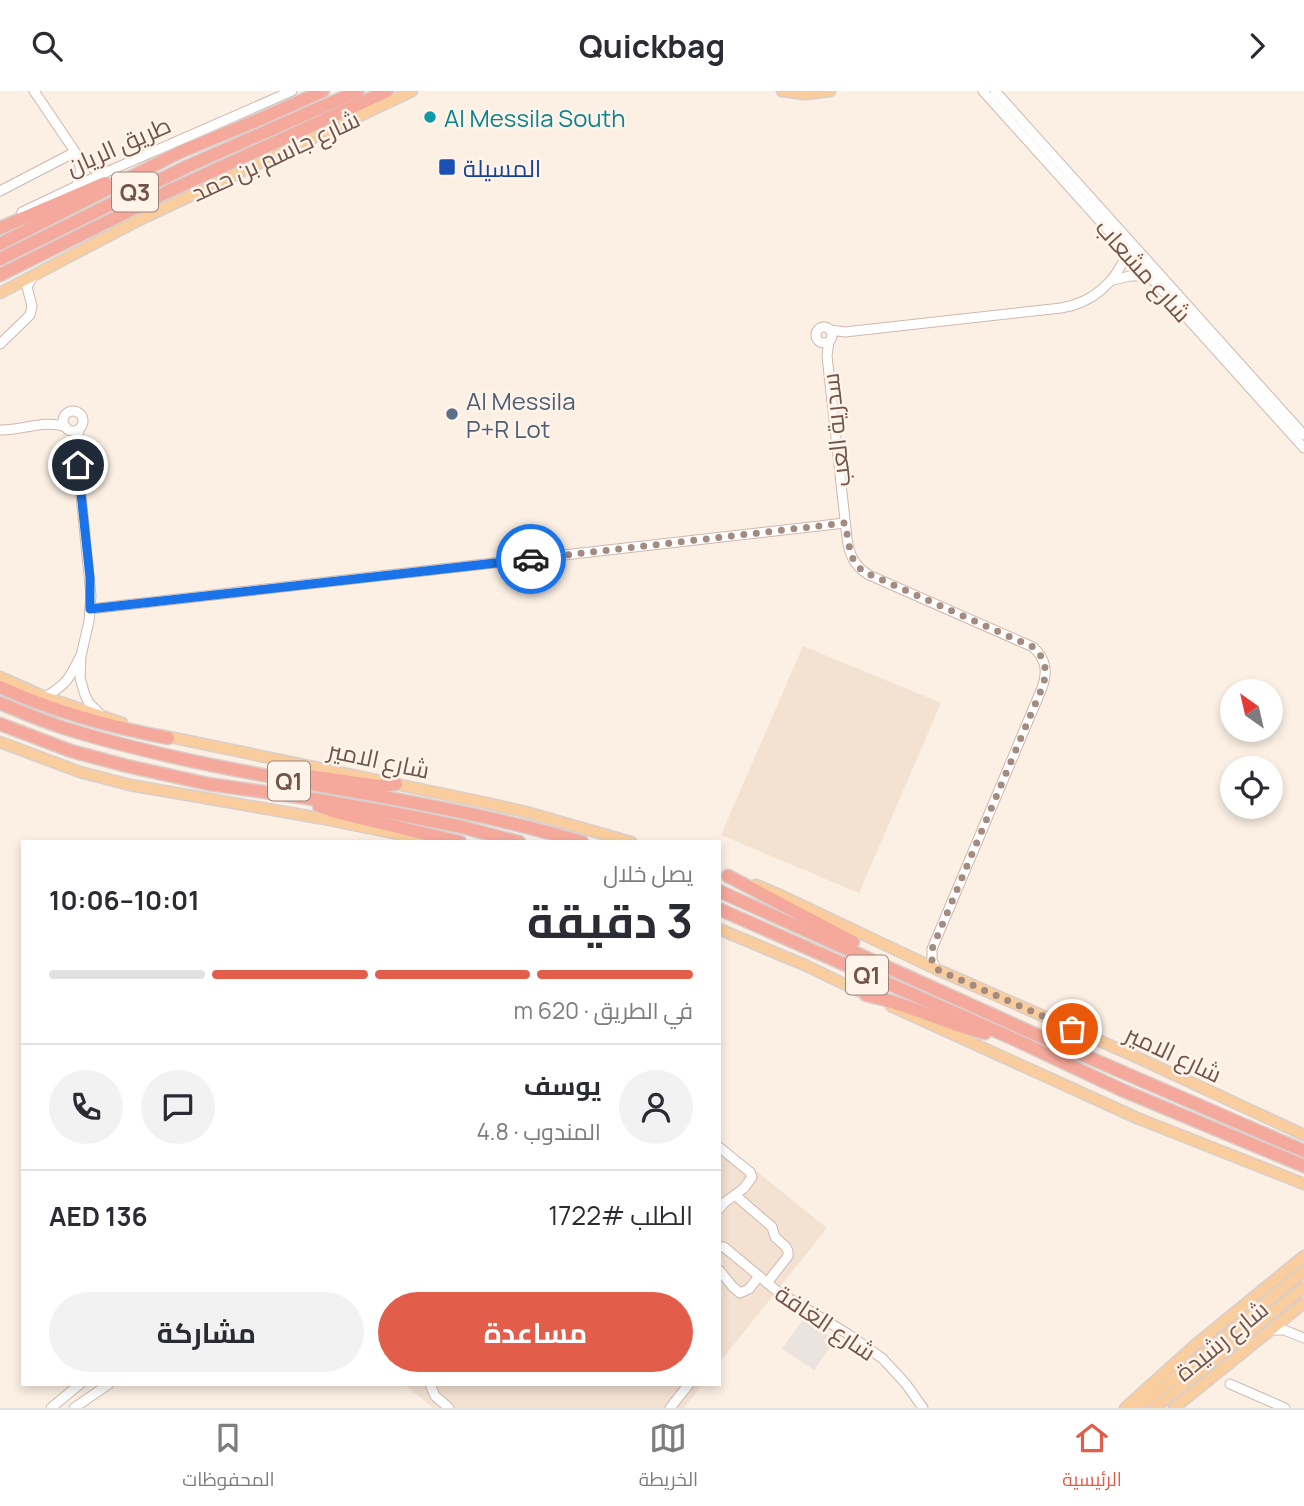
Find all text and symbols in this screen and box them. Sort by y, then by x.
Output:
text: Quickbag [579,24,725,68]
icon: search [28,27,66,65]
icon: forward [1238,27,1276,65]
street label: شارع جاسم بن حمد [185,101,365,209]
place label: Al Messila South [444,101,625,134]
street label: طريق الريان [60,107,176,183]
marker: Al Messila South [422,109,438,125]
place label: المسيلة [463,151,541,184]
marker: المسيلة [437,157,457,177]
road number: Q3 [112,173,158,211]
street label: شارع مشعاب [1088,211,1199,330]
street label: سدرية العب [813,372,857,488]
place label: Al Messila P+R Lot [466,384,576,445]
marker: Al Messila P+R Lot [444,406,460,422]
pin [48,435,108,495]
icon: home [59,446,97,484]
courier [496,524,566,594]
icon: car [512,540,550,578]
north arrow [1220,679,1283,742]
map controls [1220,679,1283,819]
street label: شارع الامير [323,732,433,787]
button: locate [1220,756,1283,819]
road number: Q1 [268,761,310,801]
text: يصل خلال [603,857,693,889]
text: 10:01–10:06 [49,882,200,918]
text: 3 دقيقة [527,889,693,952]
road number: Q1 [846,955,888,995]
text: في الطريق · 620 m [514,994,693,1026]
pin [1042,999,1102,1059]
icon: bag [1053,1010,1091,1048]
street label: شارع الامير [1118,1015,1228,1091]
text: يوسف [524,1067,601,1103]
button: phone [49,1070,123,1144]
button: chat [141,1070,215,1144]
button: person [619,1070,693,1144]
text: المندوب · 4.8 [477,1115,601,1147]
text: الطلب #1722 [548,1197,693,1233]
text: AED 136 [49,1198,148,1234]
street label: شارع الغافة [768,1276,883,1369]
button: مشاركة [49,1292,364,1372]
button: مساعدة [378,1292,693,1372]
street label: شارع رشيدة [1167,1292,1275,1389]
tab: المحفوظات [182,1419,275,1497]
tab: الخريطة [639,1419,698,1497]
tab: الرئيسية [1062,1419,1122,1497]

